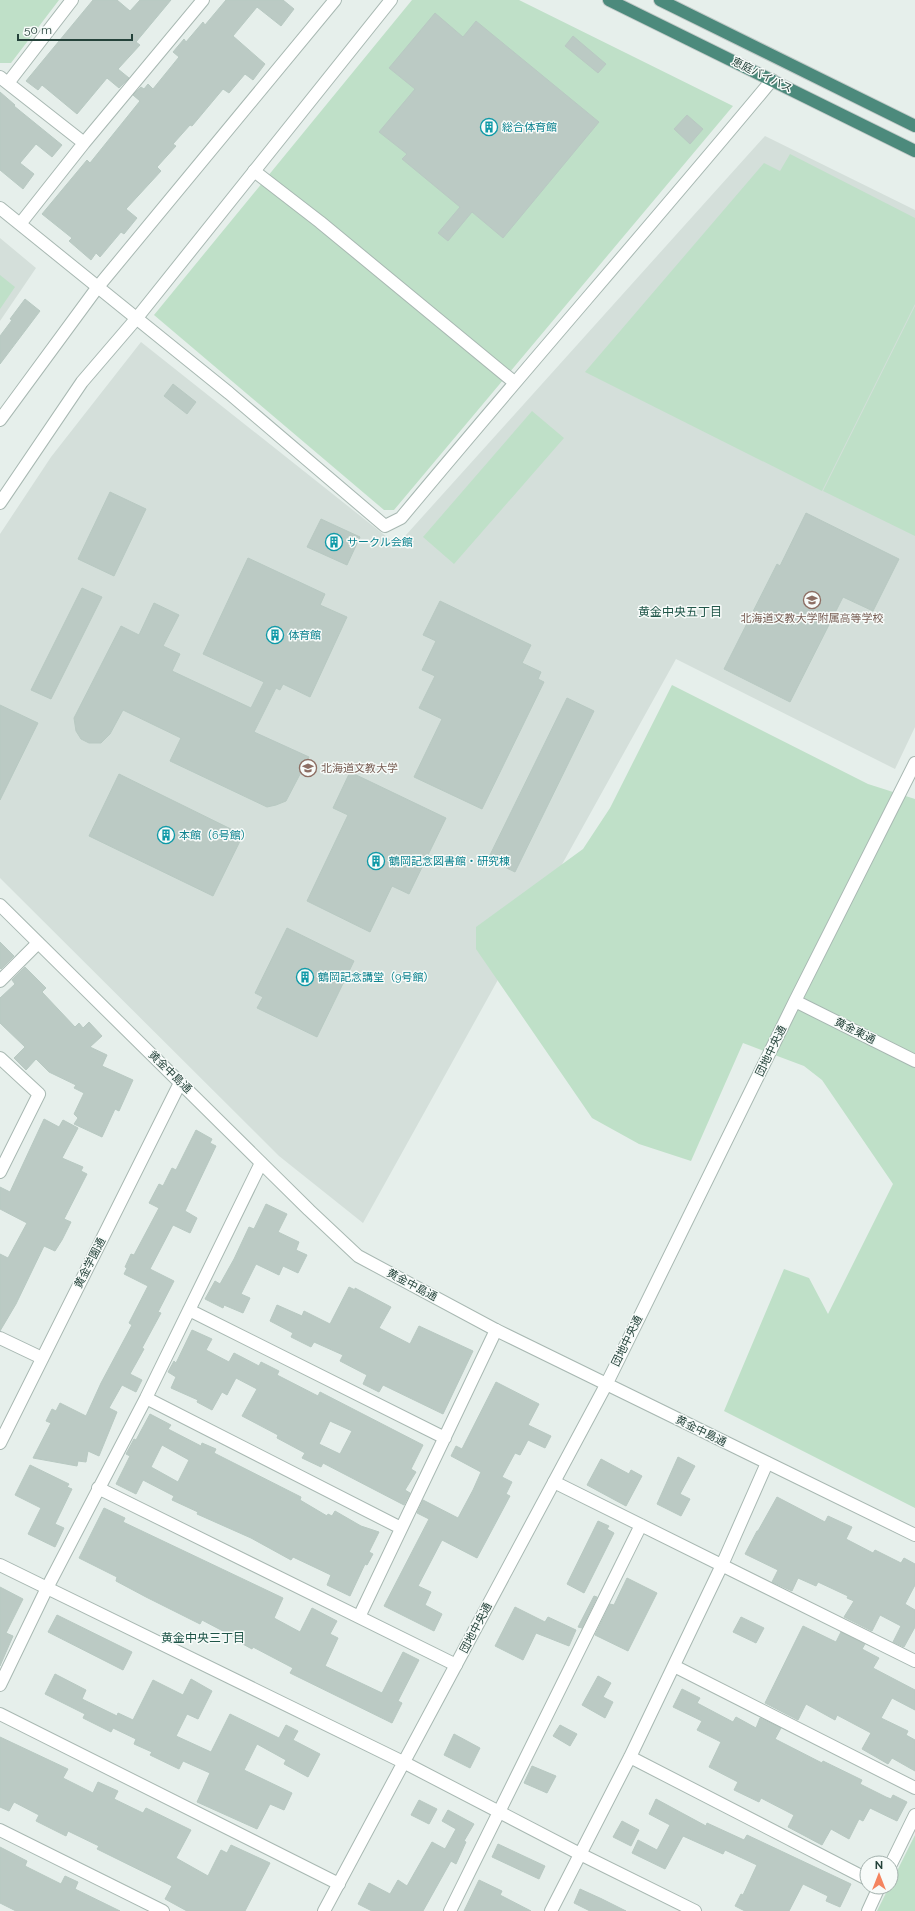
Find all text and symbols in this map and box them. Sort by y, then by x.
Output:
scale bar [18,16,132,42]
text: 50 m [24,23,52,37]
street label: 恵庭バイパス [730,55,794,95]
building icon: 総合体育館 [479,117,499,137]
place label: 総合体育館 [502,121,557,134]
building icon: サークル会館 [324,532,344,552]
place label: サークル会館 [347,536,413,549]
school or university icon: 北海道文教大学附属高等学校 [802,590,822,610]
district label: 黄金中央五丁目 [638,605,722,619]
place label: 北海道文教大学附属高等学校 [741,612,884,625]
building icon: 体育館 [265,625,285,645]
place label: 体育館 [288,629,321,642]
school or university icon: 北海道文教大学 [298,758,318,778]
place label: 北海道文教大学 [321,762,398,775]
building icon: 本館（6号館） [156,825,176,845]
place label: 本館（6号館） [179,829,252,842]
building icon: 鶴岡記念図書館・研究棟 [366,851,386,871]
place label: 鶴岡記念図書館・研究棟 [389,855,510,868]
building icon: 鶴岡記念講堂（9号館） [295,967,315,987]
place label: 鶴岡記念講堂（9号館） [318,971,434,984]
street label: 黄金東通 [832,1015,878,1047]
street label: 団地中央通 [753,1023,789,1079]
street label: 黄金中島通 [146,1048,194,1096]
street label: 黄金学園通 [72,1236,108,1290]
street label: 黄金中島通 [385,1266,439,1304]
street label: 団地中央通 [609,1313,645,1369]
street label: 黄金中島通 [673,1413,729,1449]
street label: 団地中央通 [457,1601,495,1655]
district label: 黄金中央三丁目 [161,1631,245,1645]
north arrow [859,1855,899,1895]
text: N [875,1859,883,1872]

